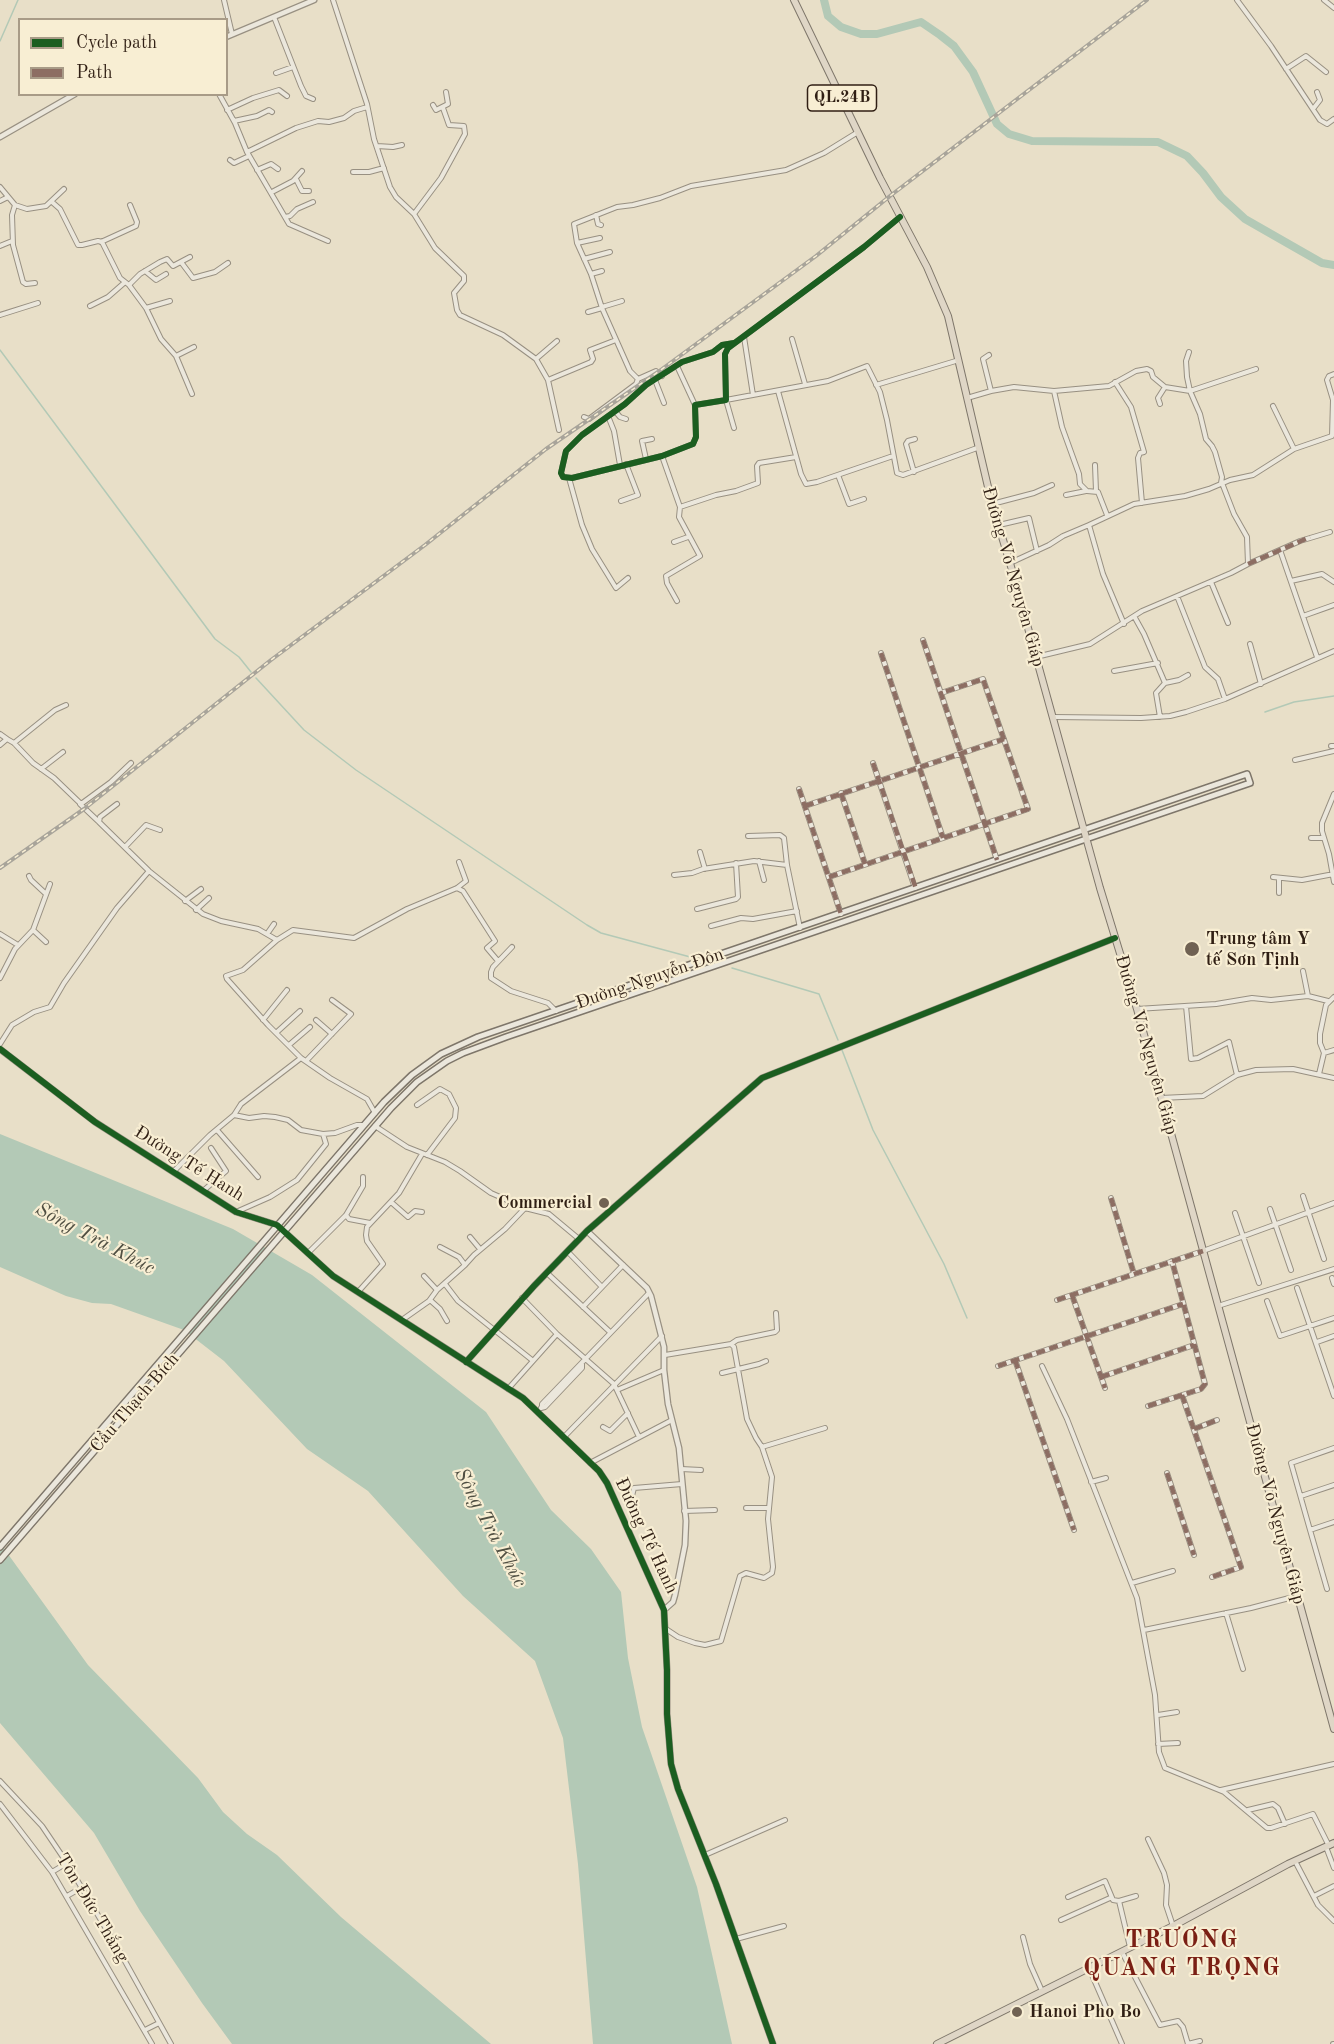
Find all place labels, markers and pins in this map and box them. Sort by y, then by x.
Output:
place label: Trung tâm Y tế Sơn Tịnh [1206,928,1310,970]
marker: Trung tâm Y tế Sơn Tịnh [1183,940,1201,958]
place label: Commercial [498,1192,592,1214]
marker: Commercial [597,1196,611,1210]
place label: Hanoi Pho Bo [1029,2001,1141,2023]
marker: Hanoi Pho Bo [1010,2005,1024,2019]

